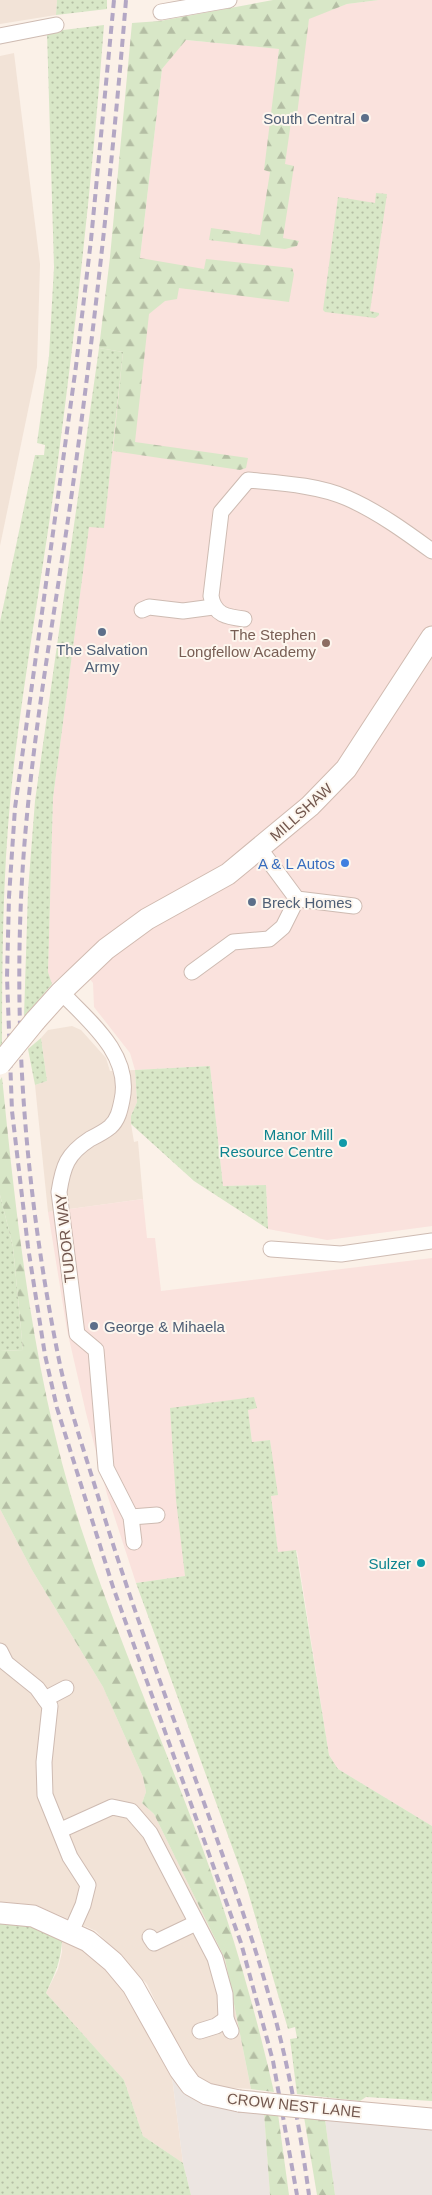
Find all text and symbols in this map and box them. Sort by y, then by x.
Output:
place label: South Central [263,110,355,127]
marker: South Central [359,112,371,124]
marker: The Salvation Army [96,626,108,638]
place label: The Stephen Longfellow Academy [178,626,316,660]
marker: The Stephen Longfellow Academy [320,637,332,649]
place label: The Salvation Army [56,641,148,675]
street label: MILLSHAW [266,779,336,844]
place label: A & L Autos [258,855,335,872]
marker: A & L Autos [339,857,351,869]
place label: Breck Homes [262,894,352,911]
marker: Breck Homes [246,896,258,908]
place label: Manor Mill Resource Centre [220,1126,333,1160]
marker: Manor Mill Resource Centre [337,1137,349,1149]
street label: TUDOR WAY [52,1192,78,1284]
place label: George & Mihaela [104,1318,226,1335]
marker: George & Mihaela [88,1320,100,1332]
place label: Sulzer [368,1555,411,1572]
marker: Sulzer [415,1557,427,1569]
street label: CROW NEST LANE [226,2090,362,2120]

